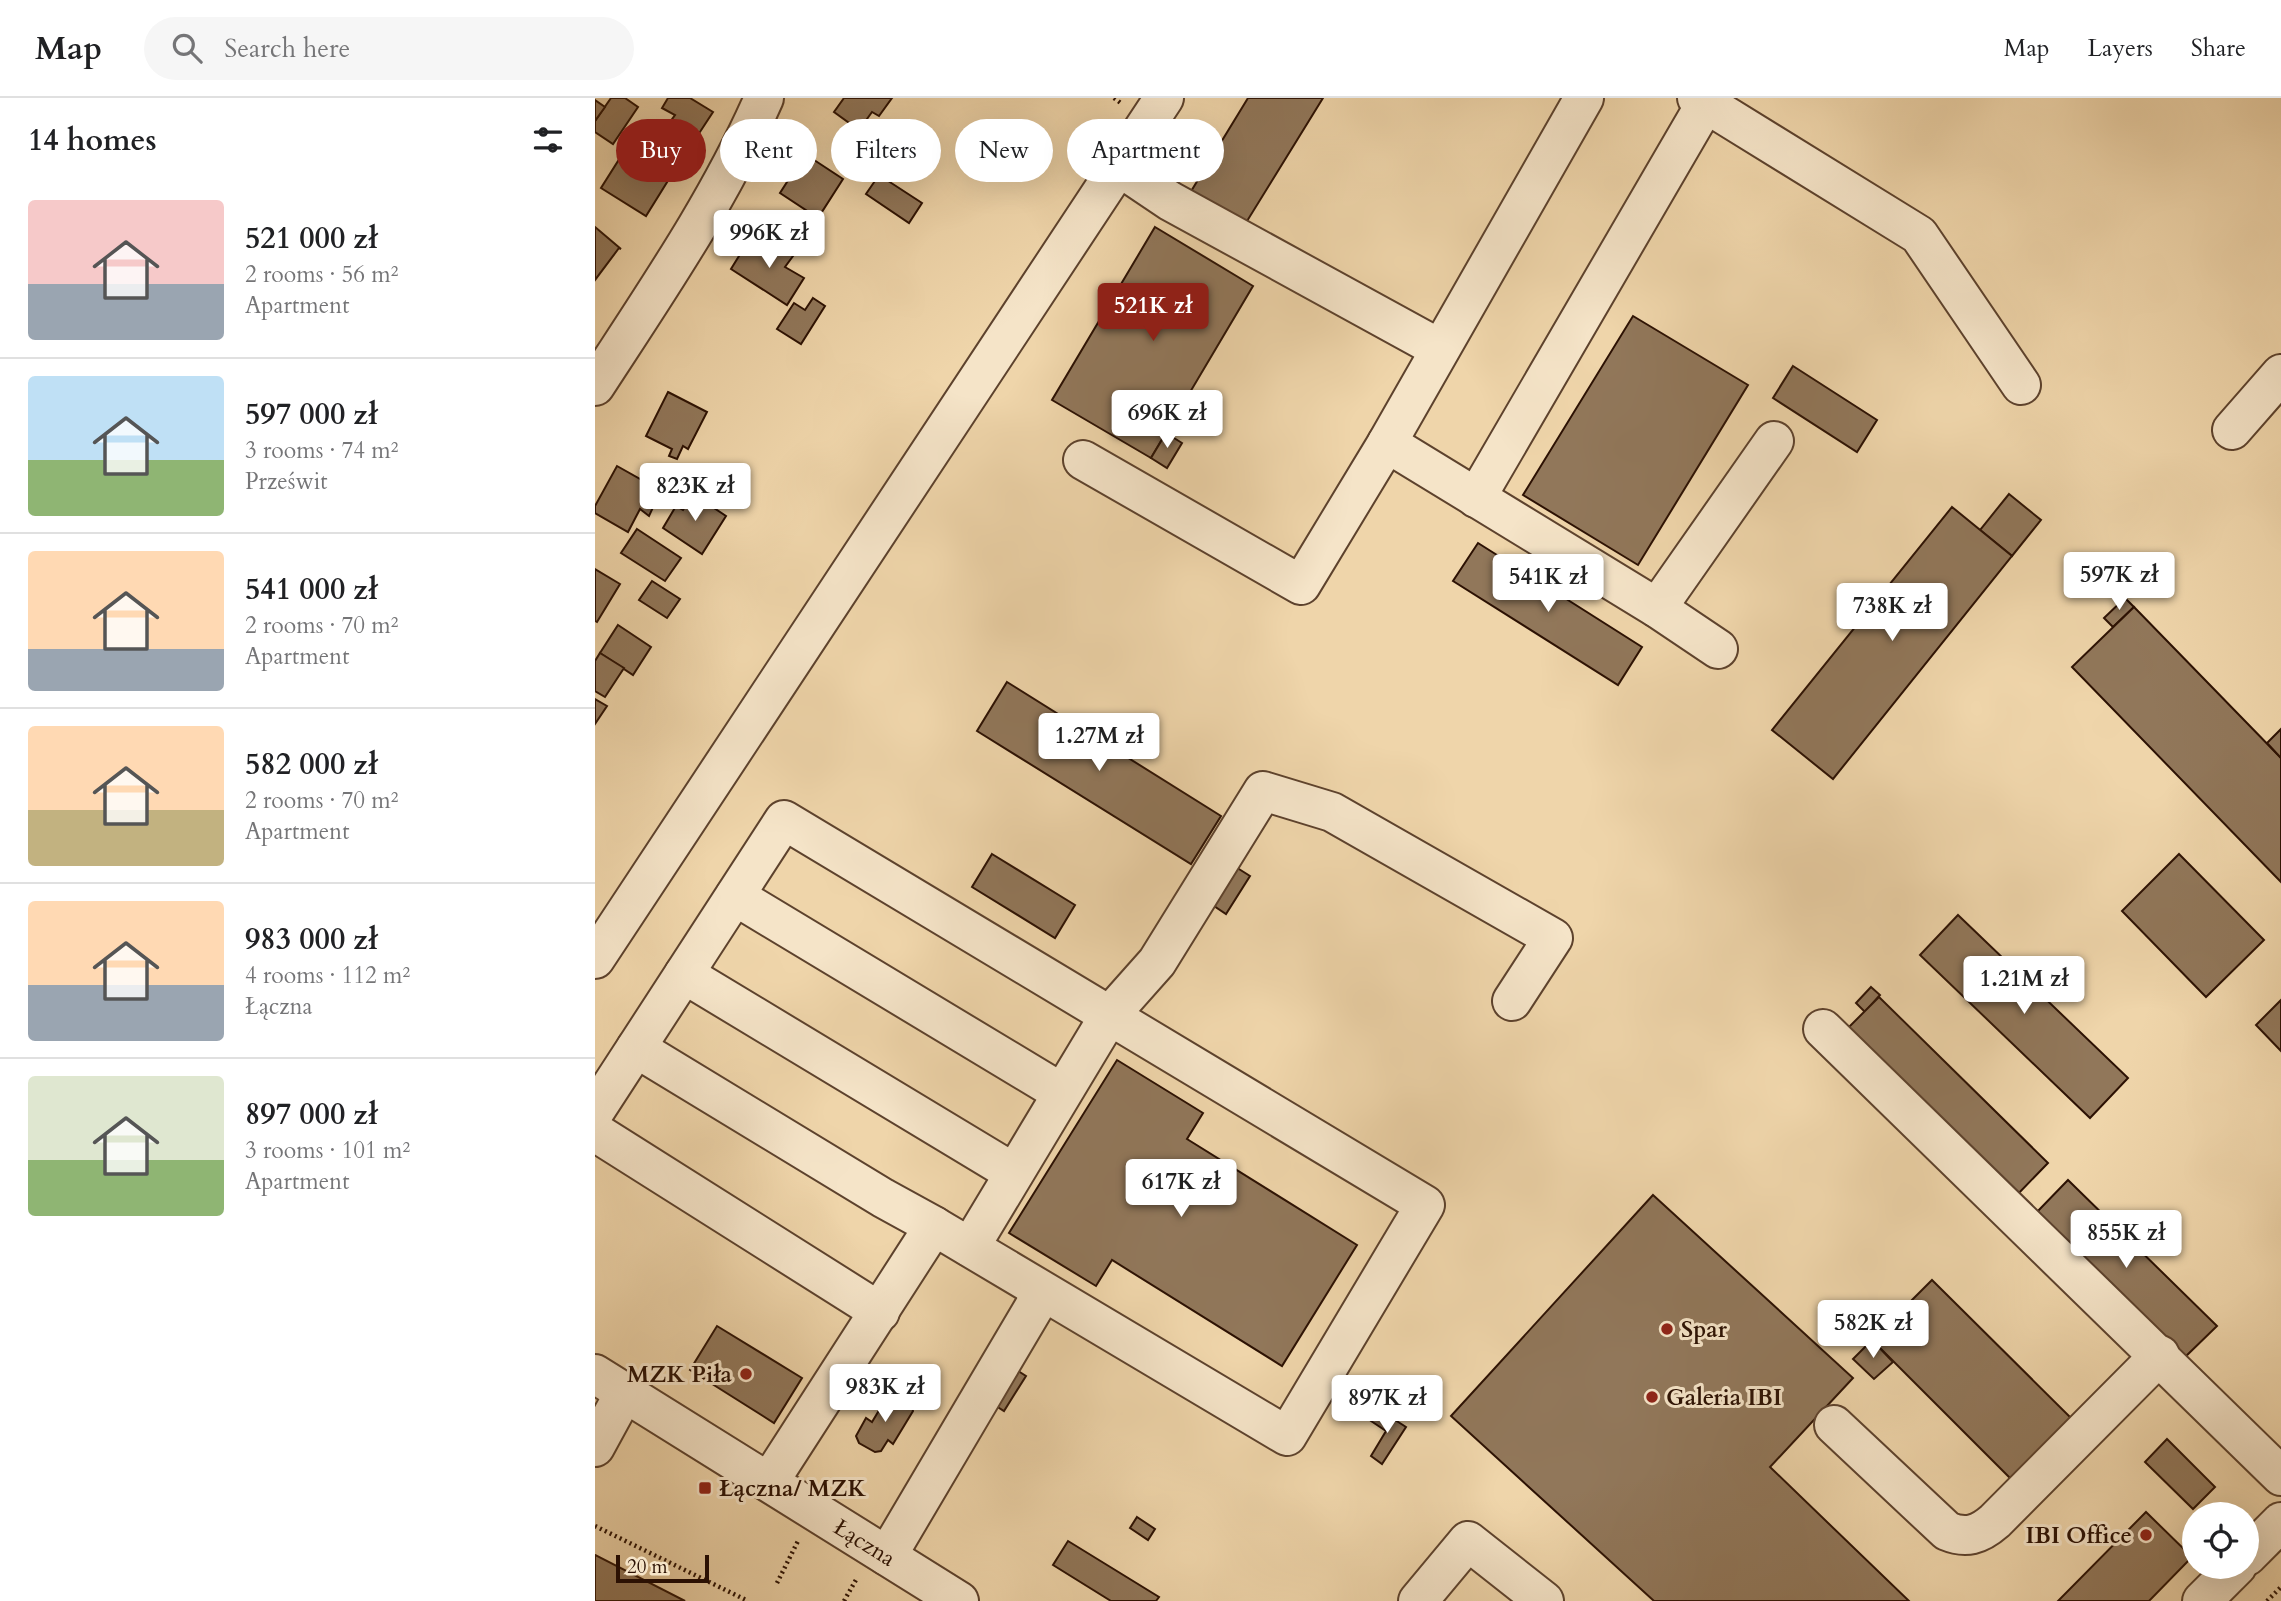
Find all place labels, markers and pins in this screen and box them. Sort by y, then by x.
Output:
pin: 996K zł [704,211,834,270]
pin: 521K zł [1088,284,1218,343]
pin: 696K zł [1102,390,1232,450]
pin: 823K zł [630,464,760,523]
pin: 597K zł [2054,552,2184,612]
pin: 541K zł [1483,554,1613,614]
pin: 738K zł [1827,584,1957,643]
pin: 1.27M zł [1027,714,1171,773]
pin: 1.21M zł [1952,956,2096,1016]
pin: 617K zł [1116,1160,1246,1219]
pin: 855K zł [2061,1210,2191,1270]
pin: 582K zł [1808,1300,1938,1360]
place label: Spar [1681,1314,1728,1345]
marker: Spar [1659,1321,1675,1337]
place label: MZK Piła [627,1359,733,1390]
pin: 983K zł [820,1364,950,1424]
marker: MZK Piła [738,1366,754,1382]
pin: 897K zł [1322,1376,1452,1435]
place label: Galeria IBI [1666,1382,1782,1413]
marker: Galeria IBI [1644,1389,1660,1405]
place label: Łączna/ MZK [719,1473,866,1504]
marker: Łączna/ MZK [697,1480,713,1496]
place label: IBI Office [2025,1520,2132,1551]
marker: IBI Office [2138,1527,2154,1543]

